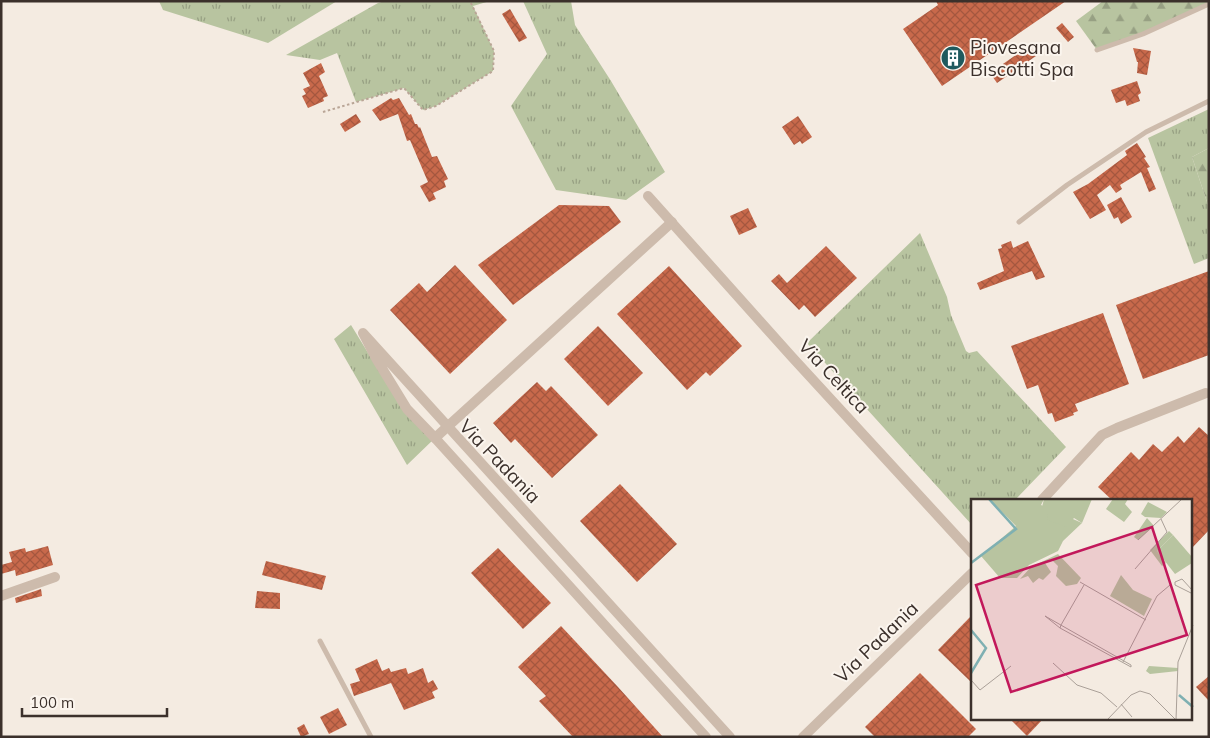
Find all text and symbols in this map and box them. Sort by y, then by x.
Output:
place label: Piovesana Biscotti Spa [970,35,1074,81]
building icon: Piovesana Biscotti Spa [940,45,966,71]
street label: Via Celtica [793,334,875,418]
street label: Via Padania [454,414,546,508]
inset map [971,499,1192,720]
street label: Via Padania [829,596,923,688]
scale bar [22,686,168,718]
text: 100 m [30,693,74,712]

